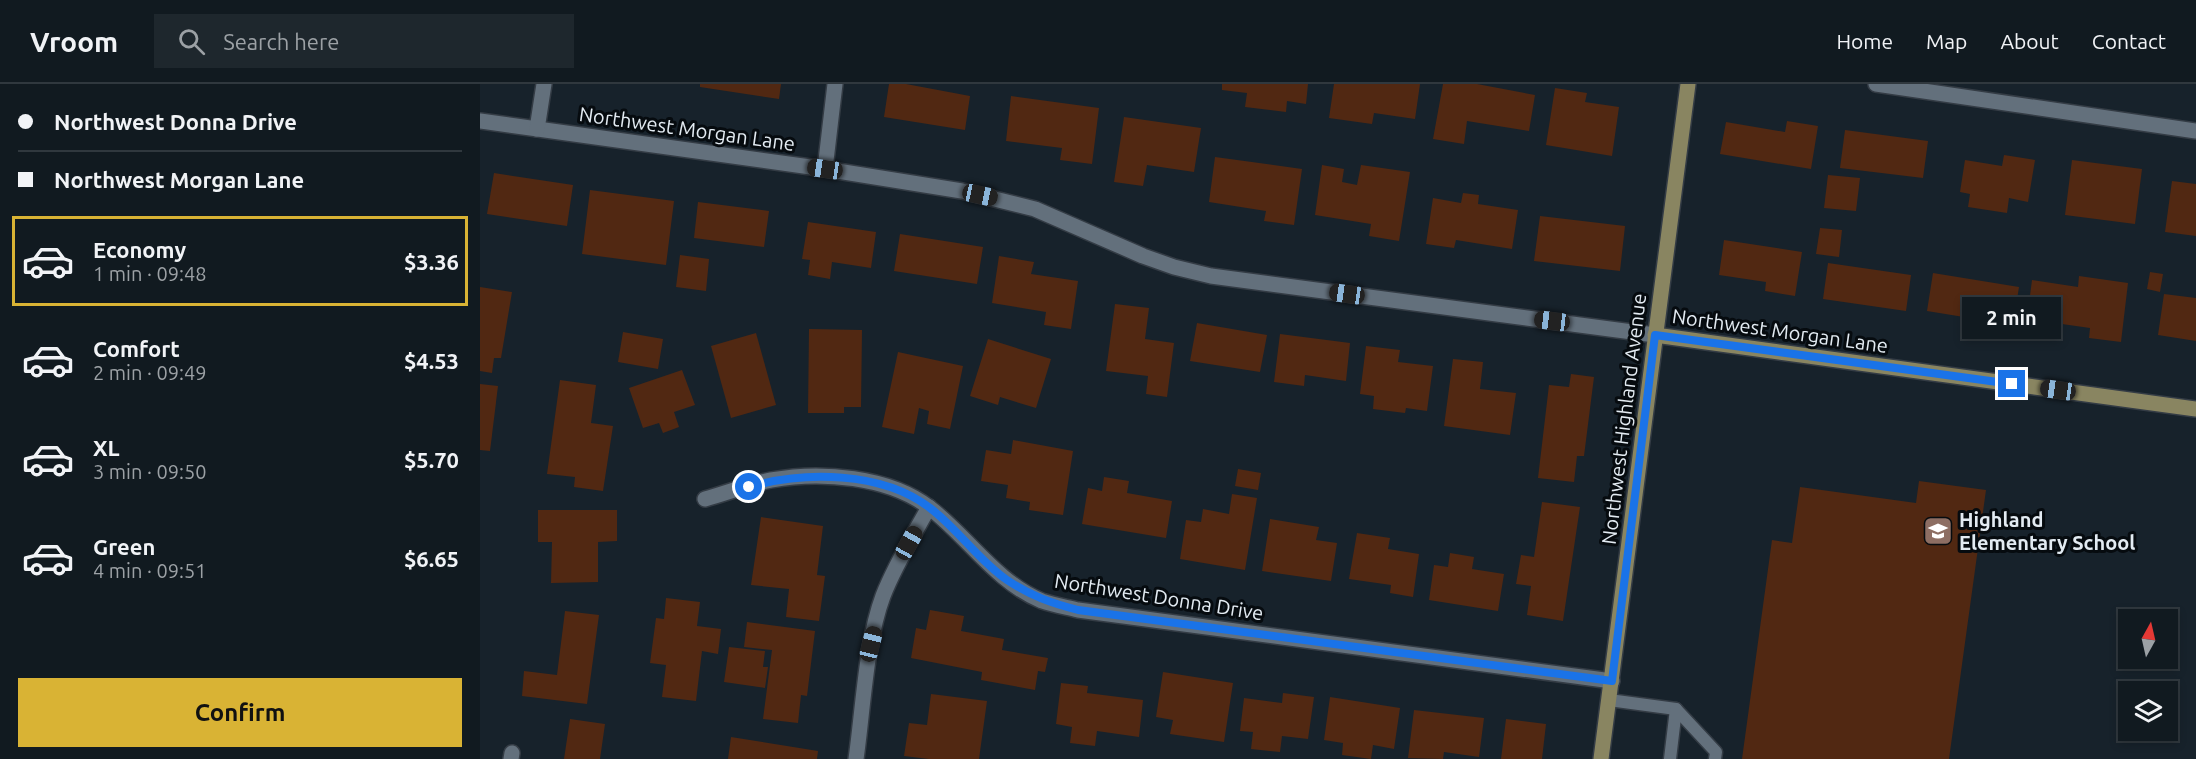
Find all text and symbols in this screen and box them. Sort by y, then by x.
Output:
search box [154,14,574,68]
icon: search [175,25,208,58]
text: Vroom [30,26,118,57]
text: Search here [223,29,339,54]
text: Home [1836,29,1893,53]
text: Map [1926,29,1967,53]
text: About [2000,29,2059,53]
text: Contact [2092,29,2166,53]
street label: Northwest Morgan Lane [578,102,797,155]
text: Northwest Donna Drive [54,109,297,134]
car [806,158,844,180]
text: Northwest Morgan Lane [54,167,304,192]
car [961,182,999,208]
icon: car [21,234,75,288]
text: Economy [93,237,186,262]
text: $3.36 [404,249,459,274]
text: 1 min · 09:48 [93,262,207,285]
car [1328,283,1366,305]
street label: Northwest Highland Avenue [1597,292,1650,546]
callout: 2 min [1962,297,2062,339]
street label: Northwest Morgan Lane [1671,304,1890,357]
text: 2 min [1986,306,2037,329]
car [1533,310,1571,332]
icon: car [21,333,75,387]
text: Comfort [93,336,180,361]
text: $4.53 [404,348,459,373]
text: 2 min · 09:49 [93,361,207,384]
route end [1998,370,2025,397]
car [2039,379,2077,401]
icon: car [21,432,75,486]
text: XL [93,435,120,460]
text: $5.70 [404,447,459,472]
text: 3 min · 09:50 [93,460,207,483]
route start [735,473,762,500]
place label: Highland Elementary School [1959,508,2135,554]
school or university icon: Highland Elementary School [1922,515,1954,547]
car [892,523,926,563]
icon: car [21,531,75,585]
text: Green [93,534,155,559]
text: $6.65 [404,546,459,571]
text: 4 min · 09:51 [93,559,207,582]
street label: Northwest Donna Drive [1053,569,1265,624]
north arrow [2118,609,2178,669]
map controls [2118,609,2178,741]
car [858,624,884,664]
button: Confirm [18,678,462,747]
button: layers [2118,681,2178,741]

